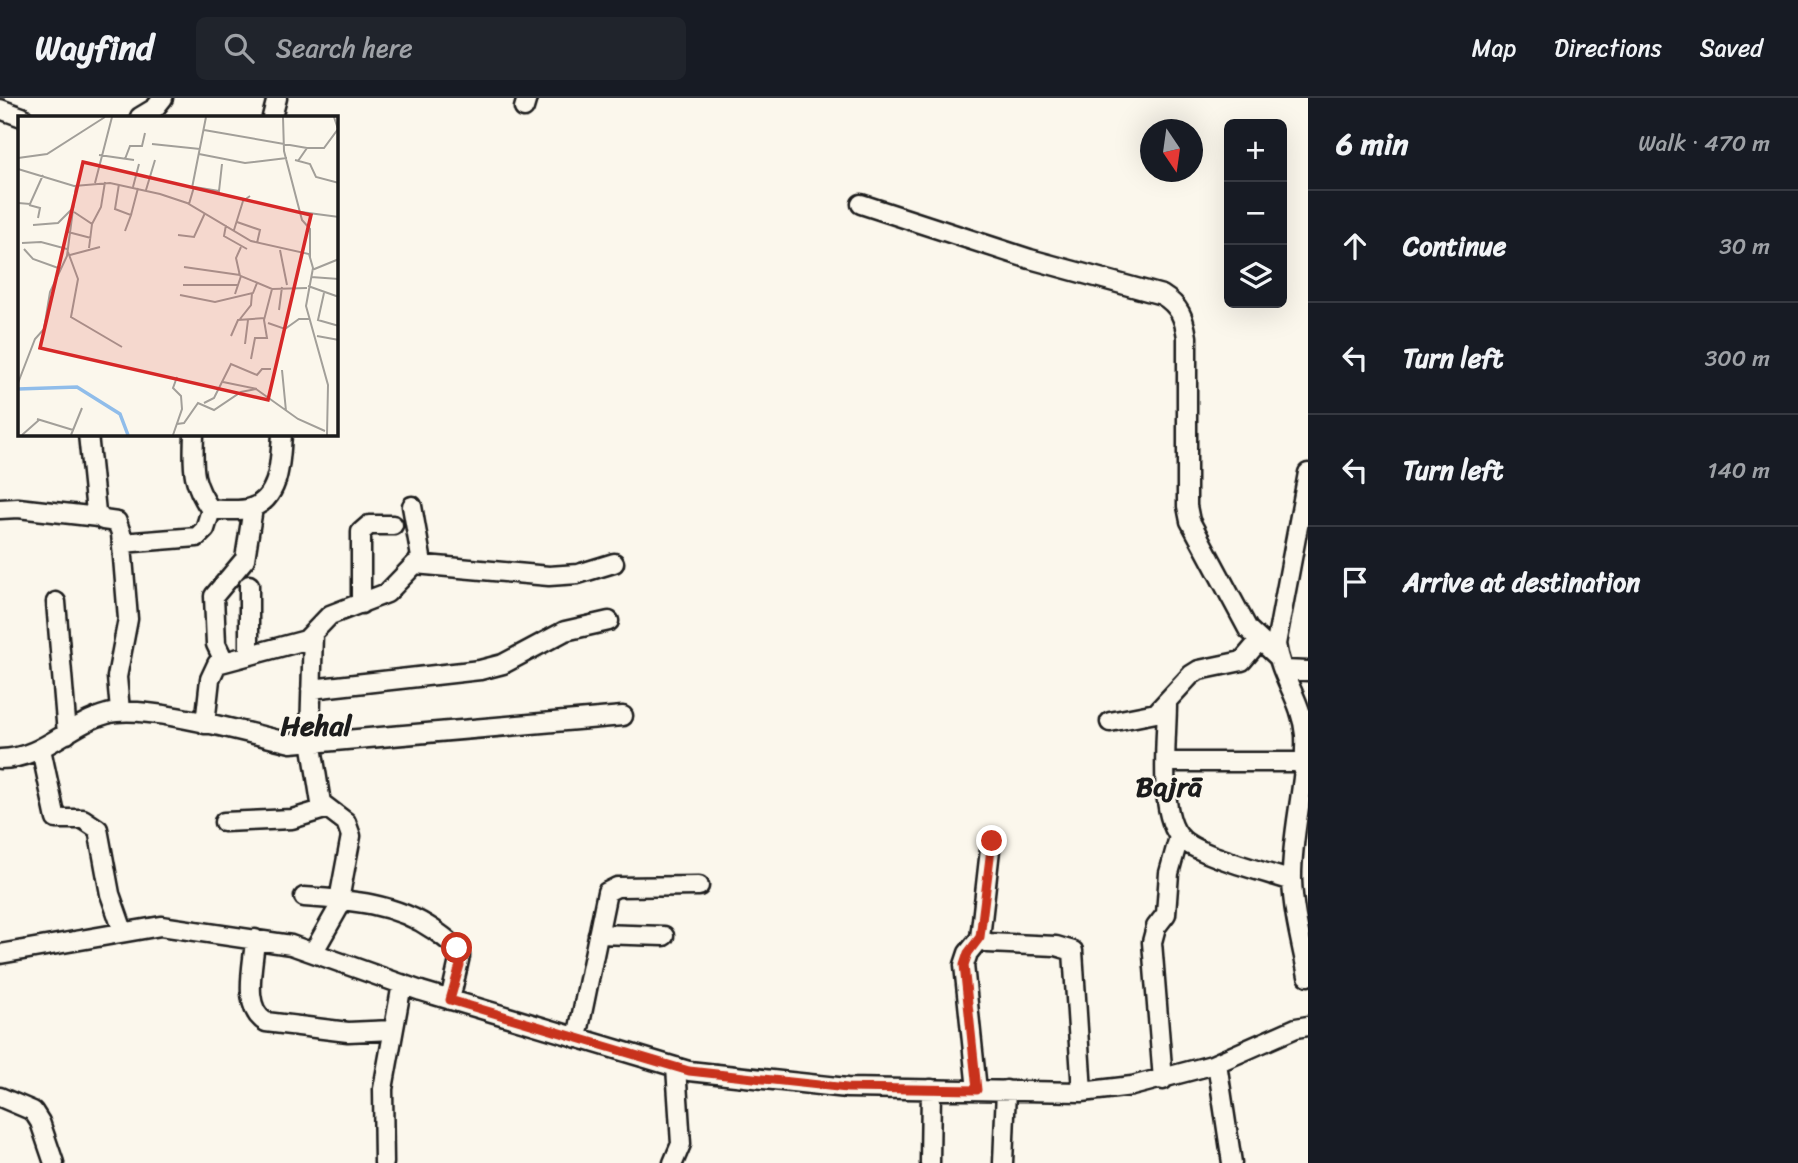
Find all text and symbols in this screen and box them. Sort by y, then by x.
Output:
search box [196,17,686,80]
text: Wayfind [35,19,154,77]
text: Search here [276,25,413,71]
text: Map [1472,27,1516,69]
text: Directions [1554,27,1662,69]
text: Saved [1700,27,1763,69]
icon: search [220,29,258,67]
inset map [18,116,338,436]
text: 6 min [1336,117,1408,171]
north arrow [1140,119,1203,182]
map controls [1224,119,1287,308]
button: + [1224,119,1287,182]
text: Walk · 470 m [1638,123,1770,164]
button: − [1224,182,1287,245]
text: Continue [1403,223,1506,269]
text: 30 m [1719,226,1770,267]
icon: ahead [1336,227,1374,265]
button: layers [1224,245,1287,308]
text: Turn left [1403,335,1503,381]
text: 300 m [1705,338,1770,379]
icon: left [1336,339,1374,377]
text: Turn left [1403,447,1503,493]
text: 140 m [1708,450,1770,491]
icon: left [1336,451,1374,489]
text: Arrive at destination [1403,559,1640,605]
icon: arrive [1336,563,1374,601]
district label: Hehal [281,701,352,750]
district label: Bajrā [1136,762,1203,811]
route end [976,825,1007,856]
route start [441,932,472,963]

